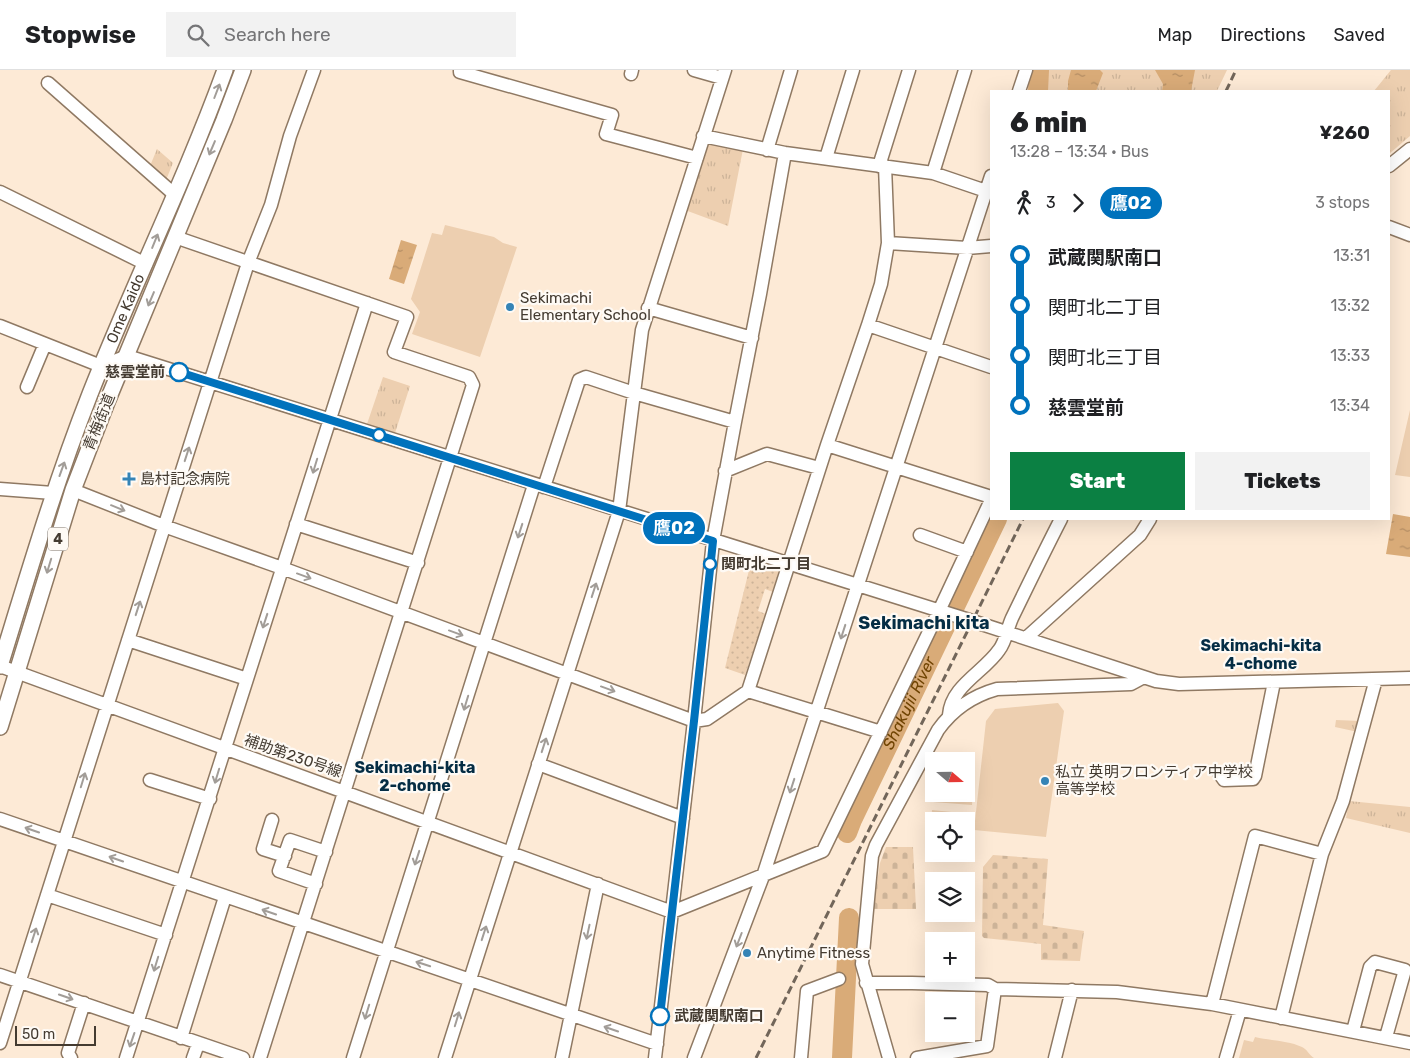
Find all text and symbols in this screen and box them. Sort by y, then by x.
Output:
search box [166,12,516,57]
text: Stopwise [25,21,136,49]
icon: search [184,21,212,49]
text: Search here [224,23,331,46]
text: Map [1157,24,1192,46]
text: Directions [1220,24,1306,46]
text: Saved [1334,24,1385,46]
one-way arrow [213,84,222,99]
text: 6 min [1010,106,1087,139]
text: ¥260 [1319,121,1370,144]
one-way arrow [207,140,217,155]
text: 13:28 – 13:34 · Bus [1010,142,1149,161]
icon: walk [1010,189,1038,217]
icon: forward [1064,189,1092,217]
text: 鷹02 [1110,192,1152,214]
text: 3 [1046,193,1056,212]
text: 3 stops [1315,193,1370,212]
one-way arrow [151,234,161,249]
text: 武蔵関駅南口 [1048,246,1162,269]
text: 13:31 [1333,246,1370,265]
street label: Ome Kaido [103,271,148,346]
place label: Sekimachi Elementary School [520,289,651,324]
one-way arrow [145,291,154,306]
text: 関町北二丁目 [1048,296,1162,319]
text: 13:32 [1330,296,1370,315]
marker: Sekimachi Elementary School [504,301,516,313]
text: 関町北三丁目 [1048,346,1162,369]
text: 13:33 [1330,346,1370,365]
marker: 慈雲堂前 [169,362,189,382]
place label: 慈雲堂前 [105,363,165,381]
street label: 青梅街道 [79,391,119,453]
text: 慈雲堂前 [1048,396,1124,419]
text: 13:34 [1330,396,1370,415]
unlabelled marker [372,428,386,442]
one-way arrow [183,446,193,462]
button: Start [1010,452,1185,510]
button: Tickets [1195,452,1370,510]
one-way arrow [309,458,319,474]
one-way arrow [58,462,67,478]
place label: 島村記念病院 [140,470,230,488]
marker: 島村記念病院 [122,472,136,486]
one-way arrow [110,504,125,513]
line badge: 鷹02 [645,512,703,544]
text: 鷹02 [653,517,695,539]
one-way arrow [514,523,524,539]
road number: 4 [48,528,68,550]
place label: 関町北二丁目 [721,555,811,573]
one-way arrow [44,557,54,573]
marker: 関町北二丁目 [703,557,717,571]
one-way arrow [295,572,311,581]
one-way arrow [589,583,599,599]
one-way arrow [134,601,143,617]
district label: Sekimachi kita [858,612,990,634]
one-way arrow [260,613,270,629]
one-way arrow [837,624,847,640]
one-way arrow [448,629,463,638]
district label: Sekimachi-kita 4-chome [1200,636,1322,673]
water label: Shakujii River [878,653,940,753]
one-way arrow [600,685,615,694]
one-way arrow [460,694,470,710]
street label: 補助第230号線 [242,731,344,781]
one-way arrow [540,738,550,754]
north arrow [925,752,975,802]
map controls [925,752,975,1042]
district label: Sekimachi-kita 2-chome [354,758,476,795]
place label: 私立 英明フロンティア中学校 高等学校 [1055,763,1253,798]
one-way arrow [211,768,221,784]
one-way arrow [79,772,89,788]
marker: 私立 英明フロンティア中学校 高等学校 [1039,775,1051,787]
one-way arrow [787,778,796,794]
button: locate [925,812,975,862]
one-way arrow [25,825,40,834]
one-way arrow [412,850,422,866]
one-way arrow [108,854,124,863]
button: layers [925,872,975,922]
one-way arrow [262,907,278,916]
one-way arrow [583,923,592,939]
one-way arrow [480,926,489,942]
one-way arrow [30,927,40,943]
one-way arrow [734,932,743,947]
button: + [925,932,975,982]
place label: Anytime Fitness [757,944,870,962]
marker: Anytime Fitness [741,947,753,959]
one-way arrow [151,956,161,972]
one-way arrow [415,959,431,969]
button: − [925,992,975,1042]
one-way arrow [57,993,73,1002]
one-way arrow [362,1004,372,1020]
marker: 武蔵関駅南口 [650,1006,670,1026]
place label: 武蔵関駅南口 [674,1007,764,1025]
one-way arrow [453,1011,463,1027]
scale bar [15,1023,96,1046]
one-way arrow [603,1023,619,1033]
text: 50 m [22,1026,55,1043]
one-way arrow [127,1032,137,1048]

